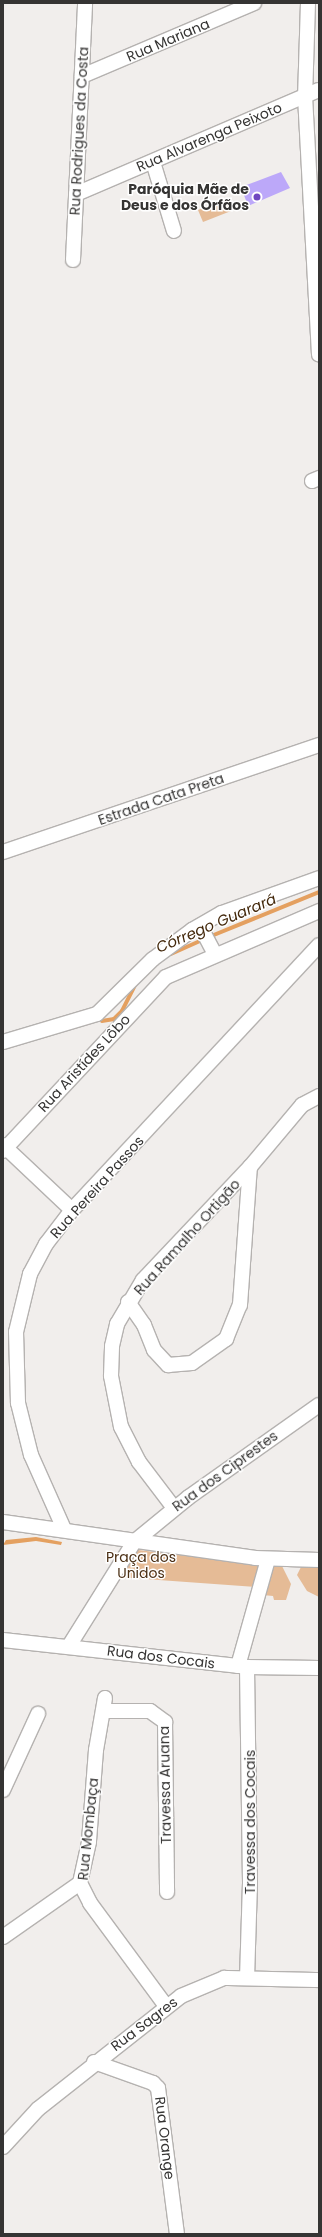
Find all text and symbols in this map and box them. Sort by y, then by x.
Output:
street label: Rua Mariana [124,15,212,65]
street label: Rua Rodrigues da Costa [66,46,92,216]
street label: Rua Alvarenga Peixoto [134,99,284,175]
place label: Paróquia Mãe de Deus e dos Órfãos [121,181,249,214]
marker: Paróquia Mãe de Deus e dos Órfãos [252,192,262,202]
street label: Estrada Cata Preta [96,770,226,828]
water label: Córrego Guarará [153,890,279,956]
street label: Rua Aristídes Lôbo [34,1011,134,1115]
street label: Rua Pereira Passos [47,1132,147,1242]
street label: Rua Ramalho Ortigão [130,1176,244,1298]
street label: Rua dos Ciprestes [169,1427,281,1515]
park label: Praça dos Unidos [106,1549,176,1582]
street label: Rua dos Cocais [106,1642,216,1672]
street label: Travessa Aruana [156,1726,174,1844]
street label: Travessa dos Cocais [242,1750,258,1894]
street label: Rua Mombaça [74,1777,102,1881]
street label: Rua Sagres [107,1994,181,2054]
street label: Rua Orange [152,2096,178,2180]

